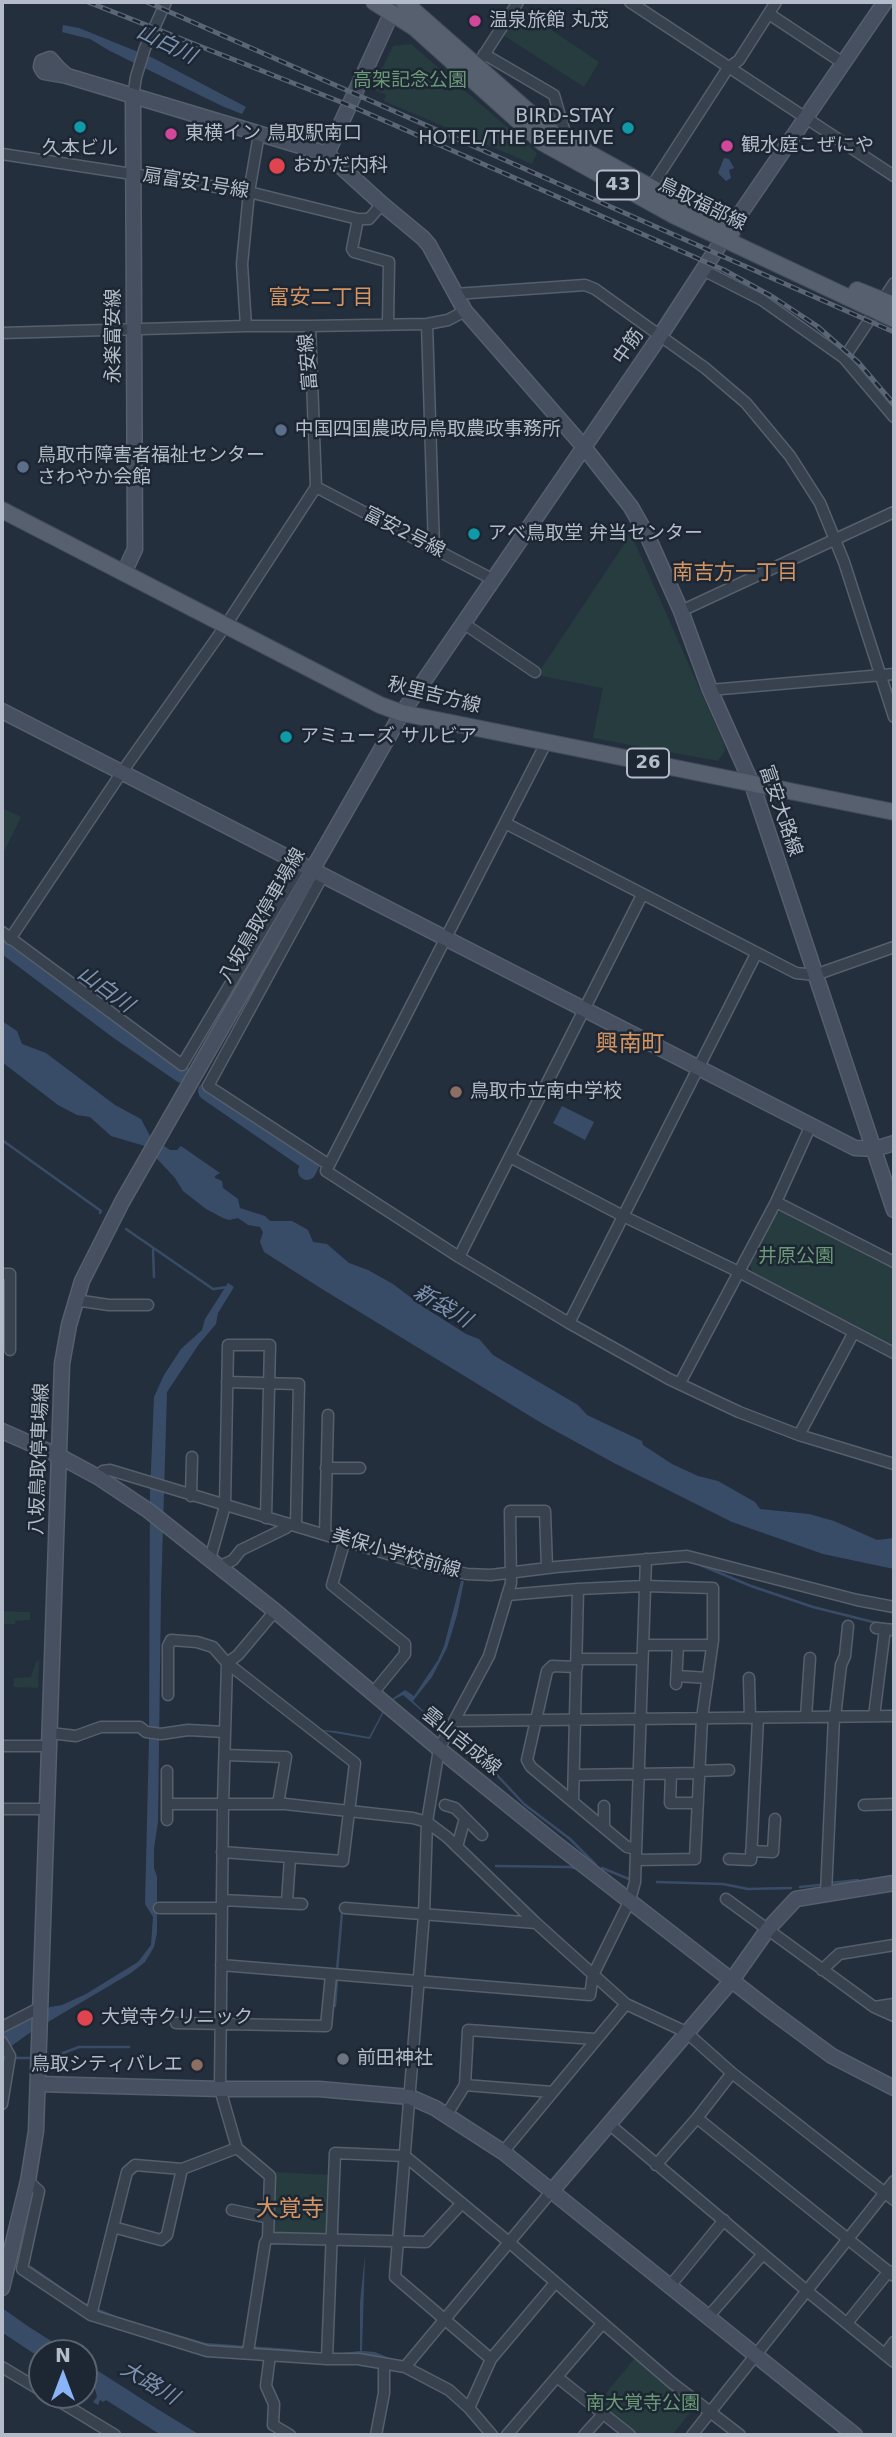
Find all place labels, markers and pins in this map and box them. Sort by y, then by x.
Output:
place label: 温泉旅館 丸茂 [489,10,609,32]
marker: 温泉旅館 丸茂 [467,13,483,29]
place label: BIRD-STAY HOTEL/THE BEEHIVE [418,106,614,150]
marker: 久本ビル [72,119,88,135]
marker: BIRD-STAY HOTEL/THE BEEHIVE [620,120,636,136]
place label: 東横イン 鳥取駅南口 [185,123,362,145]
marker: 東横イン 鳥取駅南口 [163,126,179,142]
place label: 観水庭こぜにや [741,135,874,157]
place label: 久本ビル [42,138,118,160]
marker: 観水庭こぜにや [719,138,735,154]
place label: おかだ内科 [293,155,388,177]
marker: おかだ内科 [267,156,287,176]
place label: 中国四国農政局鳥取農政事務所 [295,419,561,441]
marker: 中国四国農政局鳥取農政事務所 [273,422,289,438]
place label: 鳥取市障害者福祉センター さわやか会館 [37,445,265,489]
marker: 鳥取市障害者福祉センター さわやか会館 [15,459,31,475]
place label: アベ鳥取堂 弁当センター [488,523,703,545]
marker: アベ鳥取堂 弁当センター [466,526,482,542]
place label: アミューズ サルビア [300,726,477,748]
marker: アミューズ サルビア [278,729,294,745]
place label: 鳥取市立南中学校 [470,1081,622,1103]
marker: 鳥取市立南中学校 [448,1084,464,1100]
place label: 大覚寺クリニック [101,2007,253,2029]
marker: 大覚寺クリニック [75,2008,95,2028]
place label: 前田神社 [357,2048,433,2070]
marker: 前田神社 [335,2051,351,2067]
place label: 鳥取シティバレエ [31,2054,183,2076]
marker: 鳥取シティバレエ [189,2057,205,2073]

